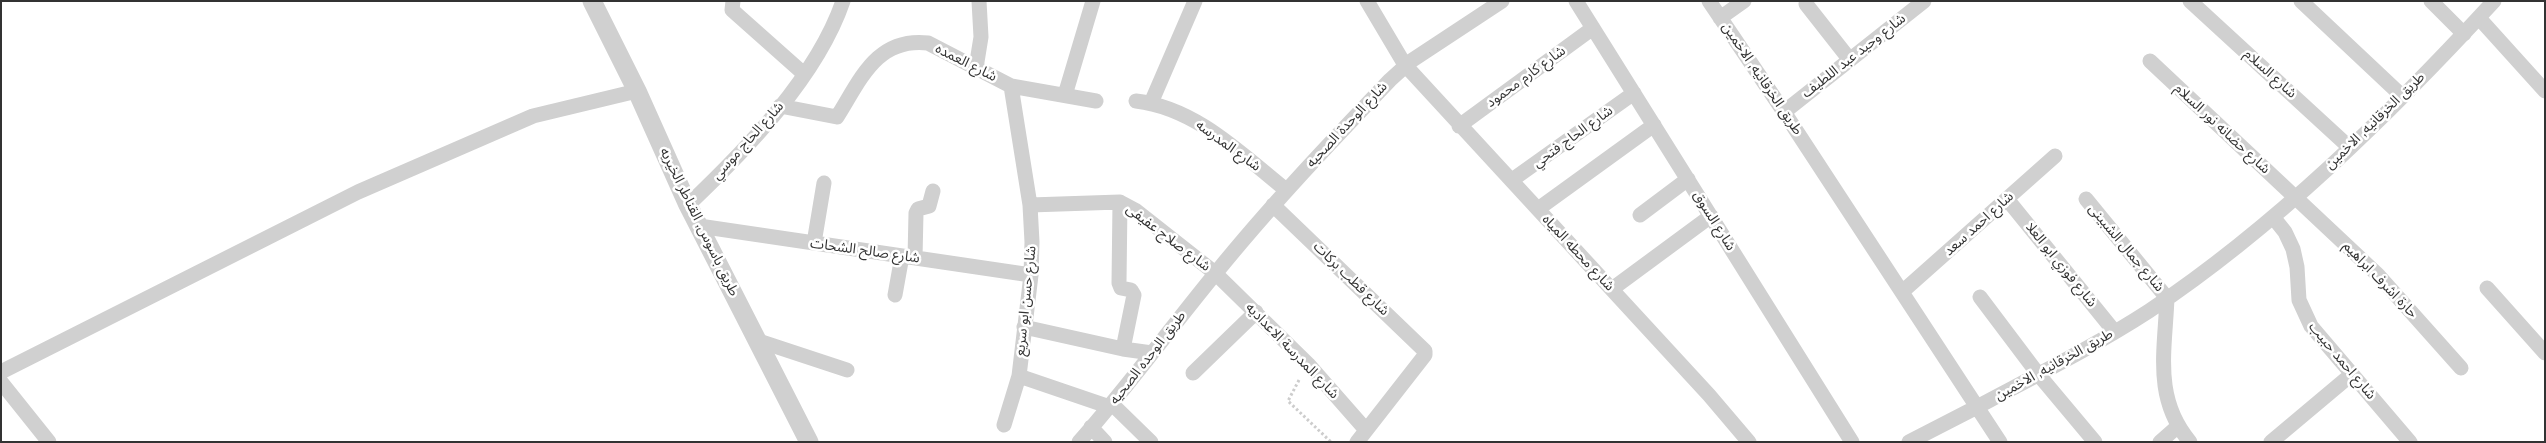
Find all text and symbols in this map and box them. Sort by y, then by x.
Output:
street label: شارع وحيد عبد اللطيف [1799,10,1909,102]
street label: طريق الخرقانيه, الاخمين [1718,20,1806,138]
street label: شارع العمده [932,40,1000,86]
street label: شارع كارم محمود [1483,43,1569,111]
street label: شارع السلام [2240,46,2300,102]
street label: طريق الخرقانيه, الاخمين [2322,69,2428,173]
street label: شارع الوحدة الصحيه [1303,79,1391,171]
street label: شارع حضانه نور السلام [2171,80,2273,178]
street label: شارع الحاج موسي [709,99,787,183]
street label: شارع الحاج فتحي [1530,102,1616,172]
street label: شارع المدرسه [1192,117,1264,175]
street label: طريق باسوس, القناطر الخيريه [656,145,742,299]
street label: شارع السوق [1689,188,1739,254]
street label: شارع احمد سعد [1941,188,2017,260]
street label: شارع صلاح عفيفى [1122,201,1214,275]
street label: شارع جمال الشبينى [2084,201,2168,295]
street label: شارع محطه المياه [1538,211,1618,295]
street label: شارع فوزي ابو العلا [2022,219,2100,311]
street label: شارع صالح الشحات [809,235,921,267]
street label: حارة اشرف ابراهيم [2339,238,2421,322]
street label: شارع قطب بركات [1310,239,1392,319]
street label: شارع حسن ابو سريع [1012,245,1040,357]
street label: شارع المدرسة الاعداديه [1242,299,1342,403]
street label: طريق الوحده الصحيه [1106,308,1190,408]
street label: شارع احمد حبيب [2305,319,2379,403]
street label: طريق الخرقانيه, الاخمين [1992,326,2116,404]

